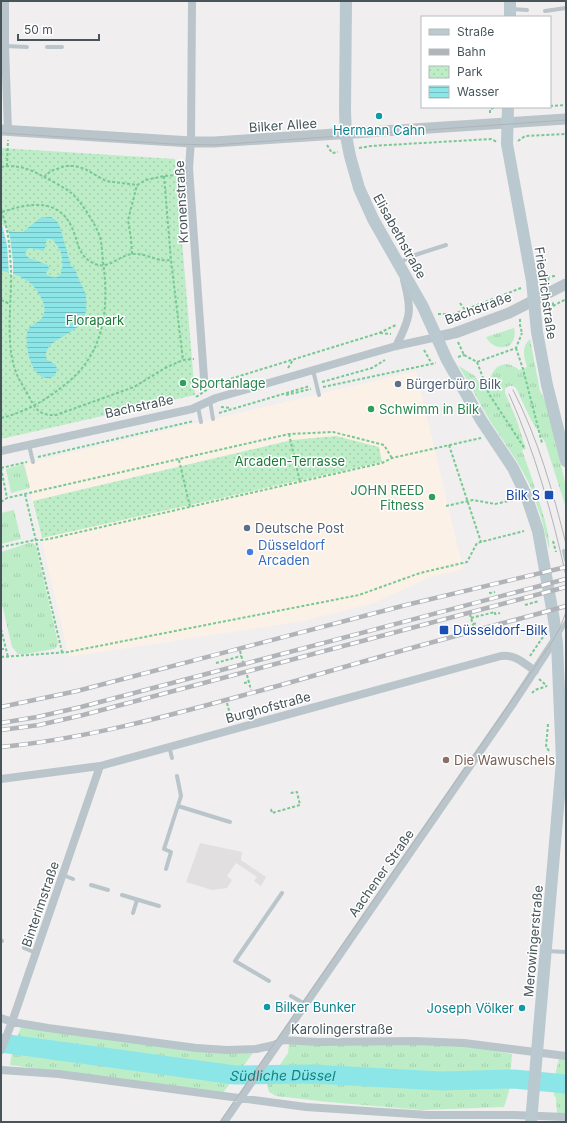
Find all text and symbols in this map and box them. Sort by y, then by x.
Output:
scale bar [18,16,99,42]
legend [421,16,551,108]
text: 50 m [24,22,53,37]
text: Straße [457,24,494,39]
text: Bahn [457,44,486,59]
text: Park [457,64,483,79]
text: Wasser [457,84,500,99]
marker: Hermann Cahn [374,111,384,121]
street label: Bilker Allee [248,115,318,135]
place label: Hermann Cahn [333,122,425,138]
street label: Kronenstraße [171,160,191,244]
street label: Elisabethstraße [370,191,430,281]
street label: Friedrichstraße [532,246,560,340]
street label: Bachstraße [442,289,514,327]
park label: Florapark [66,312,124,328]
place label: Sportanlage [191,375,266,391]
place label: Bürgerbüro Bilk [406,376,501,392]
marker: Sportanlage [178,378,188,388]
marker: Bürgerbüro Bilk [393,379,403,389]
street label: Bachstraße [103,391,175,421]
place label: Schwimm in Bilk [379,401,479,417]
marker: Schwimm in Bilk [366,404,376,414]
park label: Arcaden-Terrasse [235,453,345,469]
place label: JOHN REED Fitness [350,482,424,513]
place label: Bilk S [506,487,540,503]
marker: Bilk S [543,489,555,501]
marker: JOHN REED Fitness [427,492,437,502]
place label: Deutsche Post [255,520,344,536]
marker: Deutsche Post [242,523,252,533]
place label: Düsseldorf Arcaden [258,537,325,568]
marker: Düsseldorf Arcaden [245,547,255,557]
place label: Düsseldorf-Bilk [453,622,548,638]
marker: Düsseldorf-Bilk [438,624,450,636]
street label: Burghofstraße [224,688,312,726]
place label: Die Wawuschels [454,752,555,768]
marker: Die Wawuschels [441,755,451,765]
street label: Aachener Straße [345,826,417,920]
street label: Binterimstraße [18,859,62,949]
street label: Merowingerstraße [520,884,546,998]
place label: Bilker Bunker [275,999,356,1015]
place label: Joseph Völker [426,1000,514,1016]
marker: Bilker Bunker [262,1002,272,1012]
marker: Joseph Völker [517,1003,527,1013]
street label: Karolingerstraße [291,1021,393,1037]
water label: Südliche Düssel [229,1065,337,1084]

